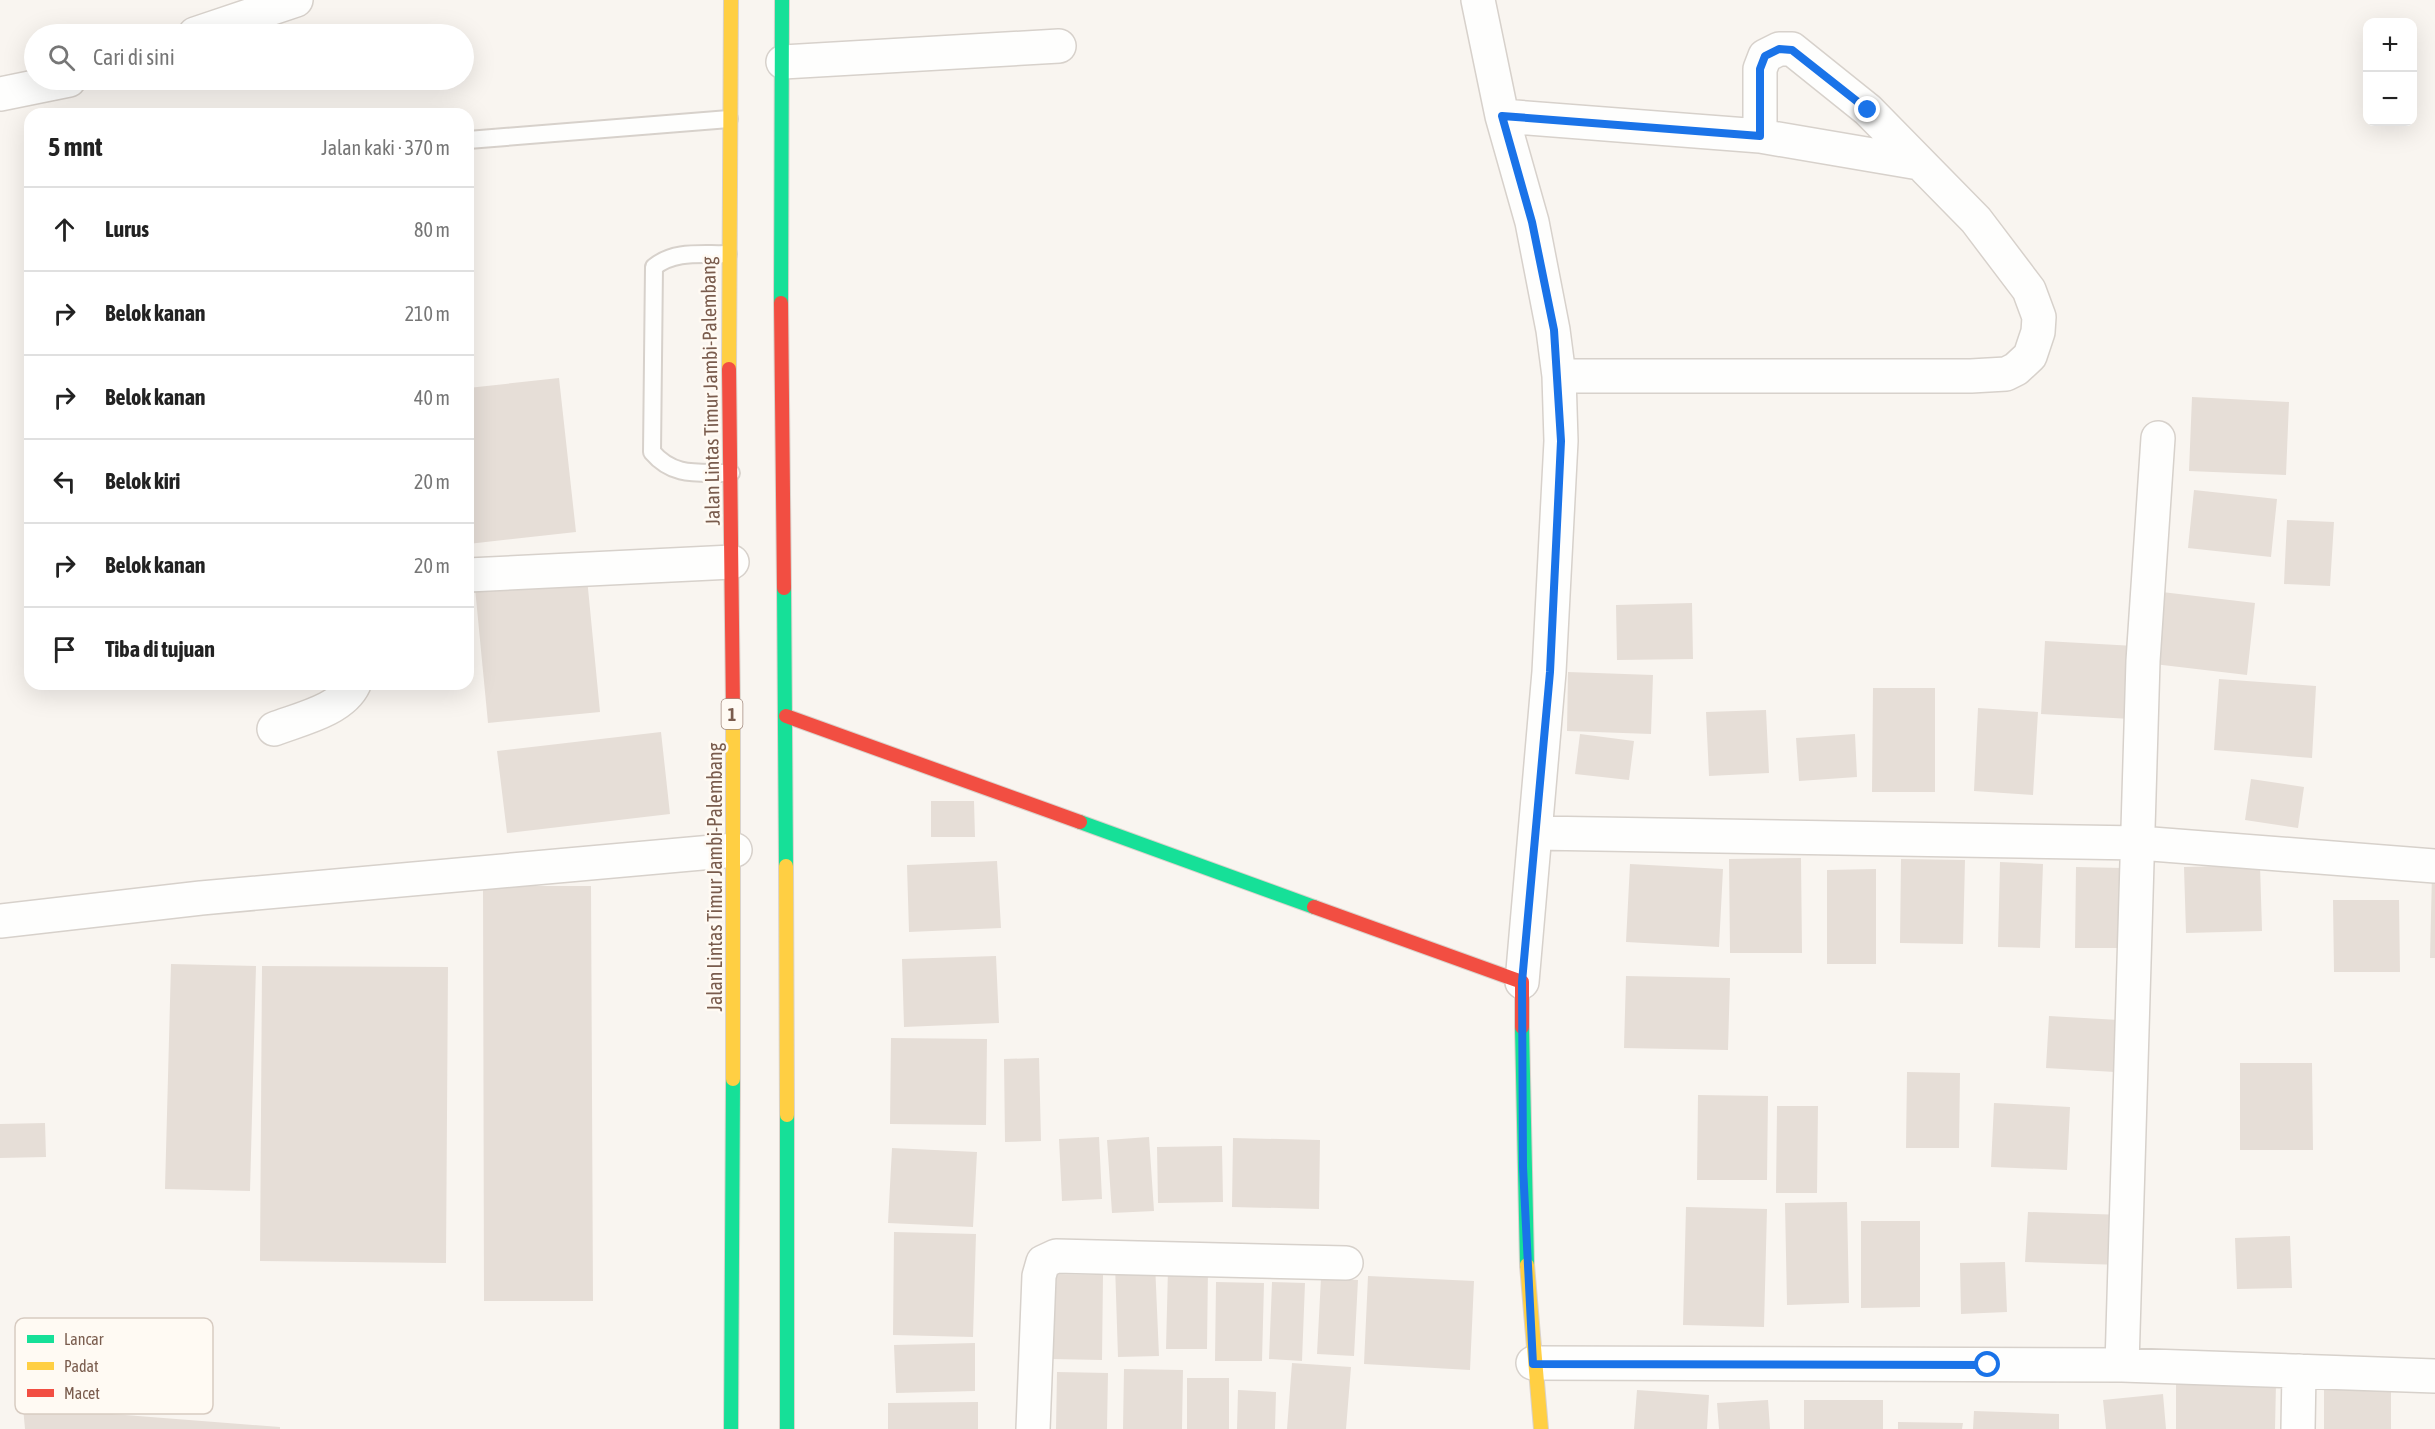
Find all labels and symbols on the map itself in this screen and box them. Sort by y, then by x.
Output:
route end [1854,96,1880,122]
street label: Jalan Lintas Timur Jambi-Palembang [696,256,724,526]
road number: 1 [722,699,742,729]
street label: Jalan Lintas Timur Jambi-Palembang [703,742,726,1011]
legend [15,1318,213,1414]
text: Lancar [64,1330,104,1348]
route start [1974,1351,2000,1377]
text: Padat [64,1357,99,1375]
text: Macet [64,1384,100,1402]

